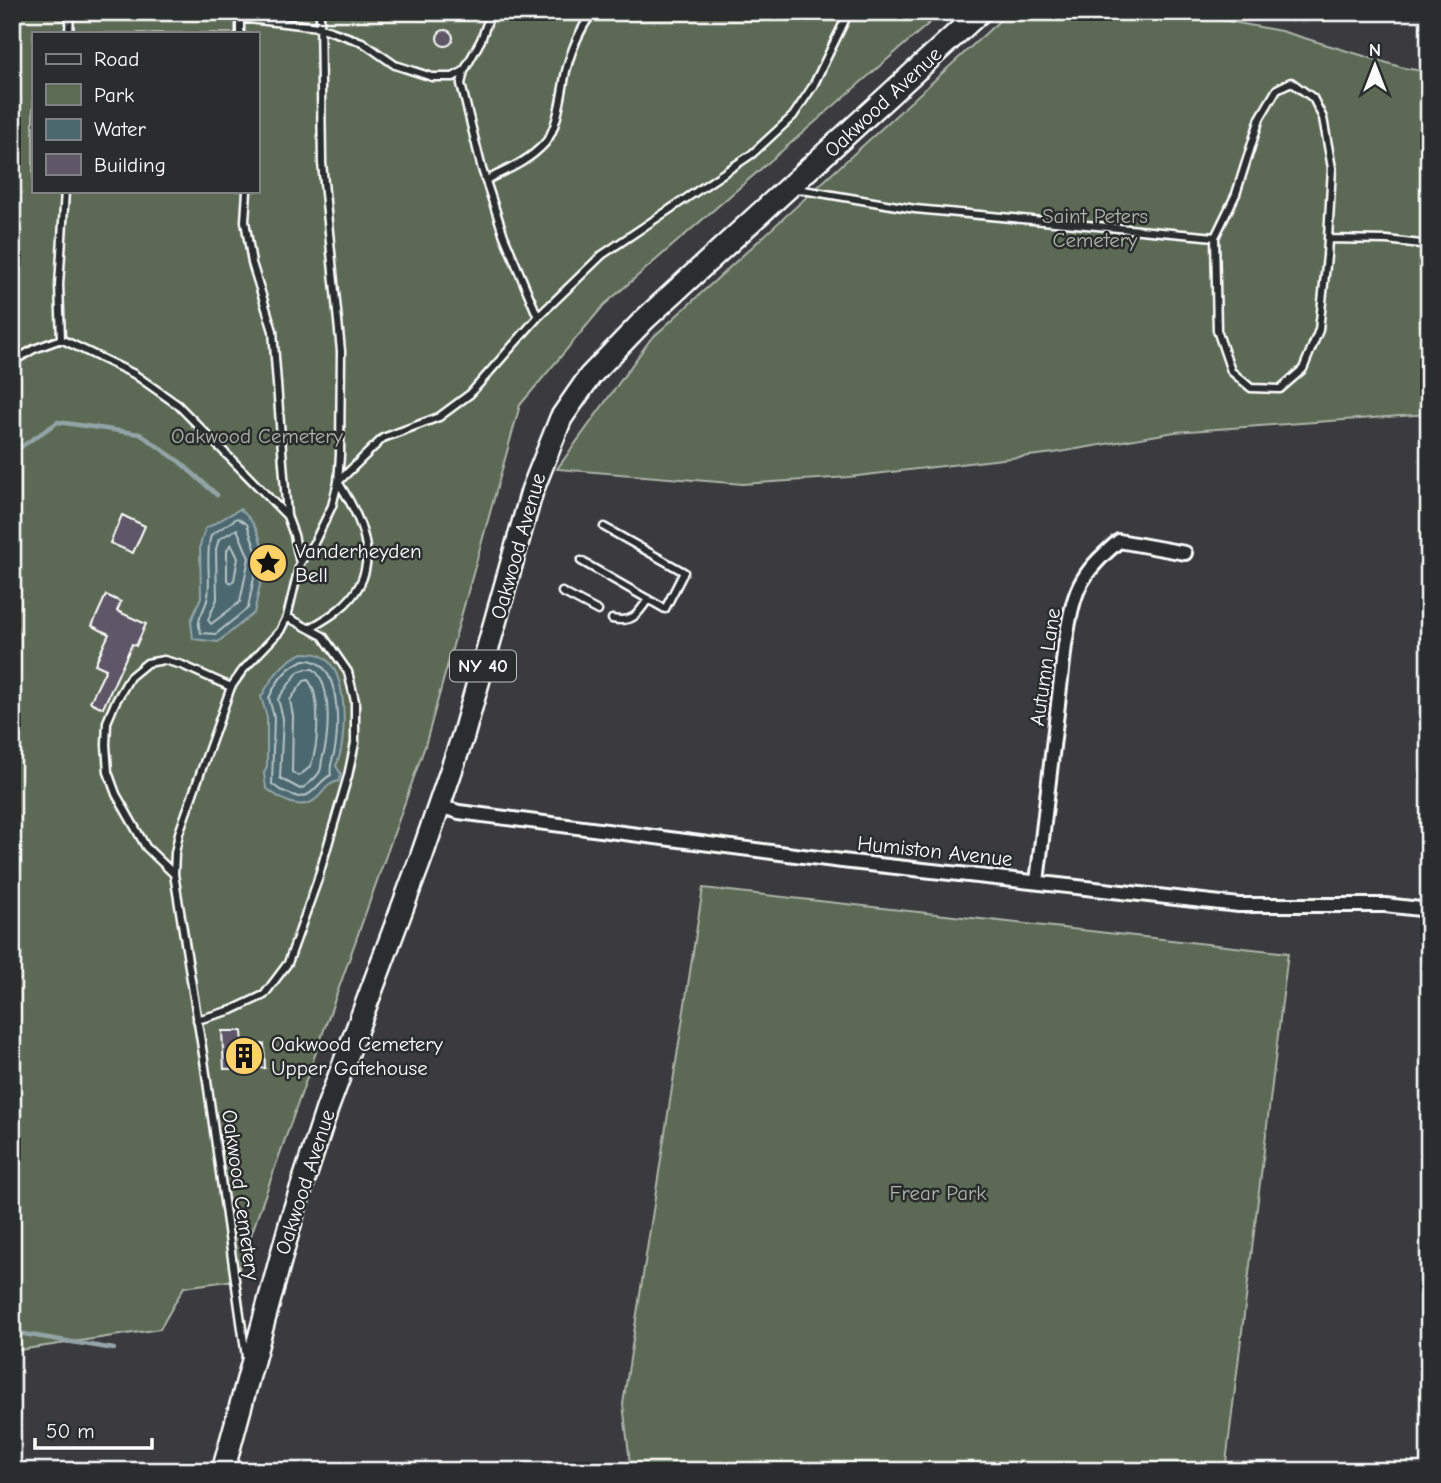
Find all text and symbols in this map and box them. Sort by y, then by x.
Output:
legend [32,32,259,192]
north arrow [1340,32,1410,102]
text: N [1369,39,1381,61]
street label: Oakwood Avenue [820,42,946,162]
text: Road [94,47,139,71]
text: Park [94,83,134,107]
text: Water [94,117,147,141]
text: Building [94,153,166,177]
park label: Saint Peters Cemetery [1042,204,1148,252]
park label: Oakwood Cemetery [171,424,344,448]
street label: Oakwood Avenue [486,470,550,622]
place label: Vanderheyden Bell [295,539,422,587]
place icon: Vanderheyden Bell [247,542,289,584]
street label: Autumn Lane [1025,607,1065,727]
road number: NY 40 [450,650,516,681]
street label: Humiston Avenue [856,831,1014,871]
place label: Oakwood Cemetery Upper Gatehouse [271,1032,444,1080]
building icon: Oakwood Cemetery Upper Gatehouse [223,1035,265,1077]
street label: Oakwood Avenue [270,1106,340,1258]
street label: Oakwood Cemetery [217,1108,265,1282]
park label: Frear Park [890,1181,986,1205]
scale bar [35,1406,152,1450]
text: 50 m [46,1419,95,1443]

